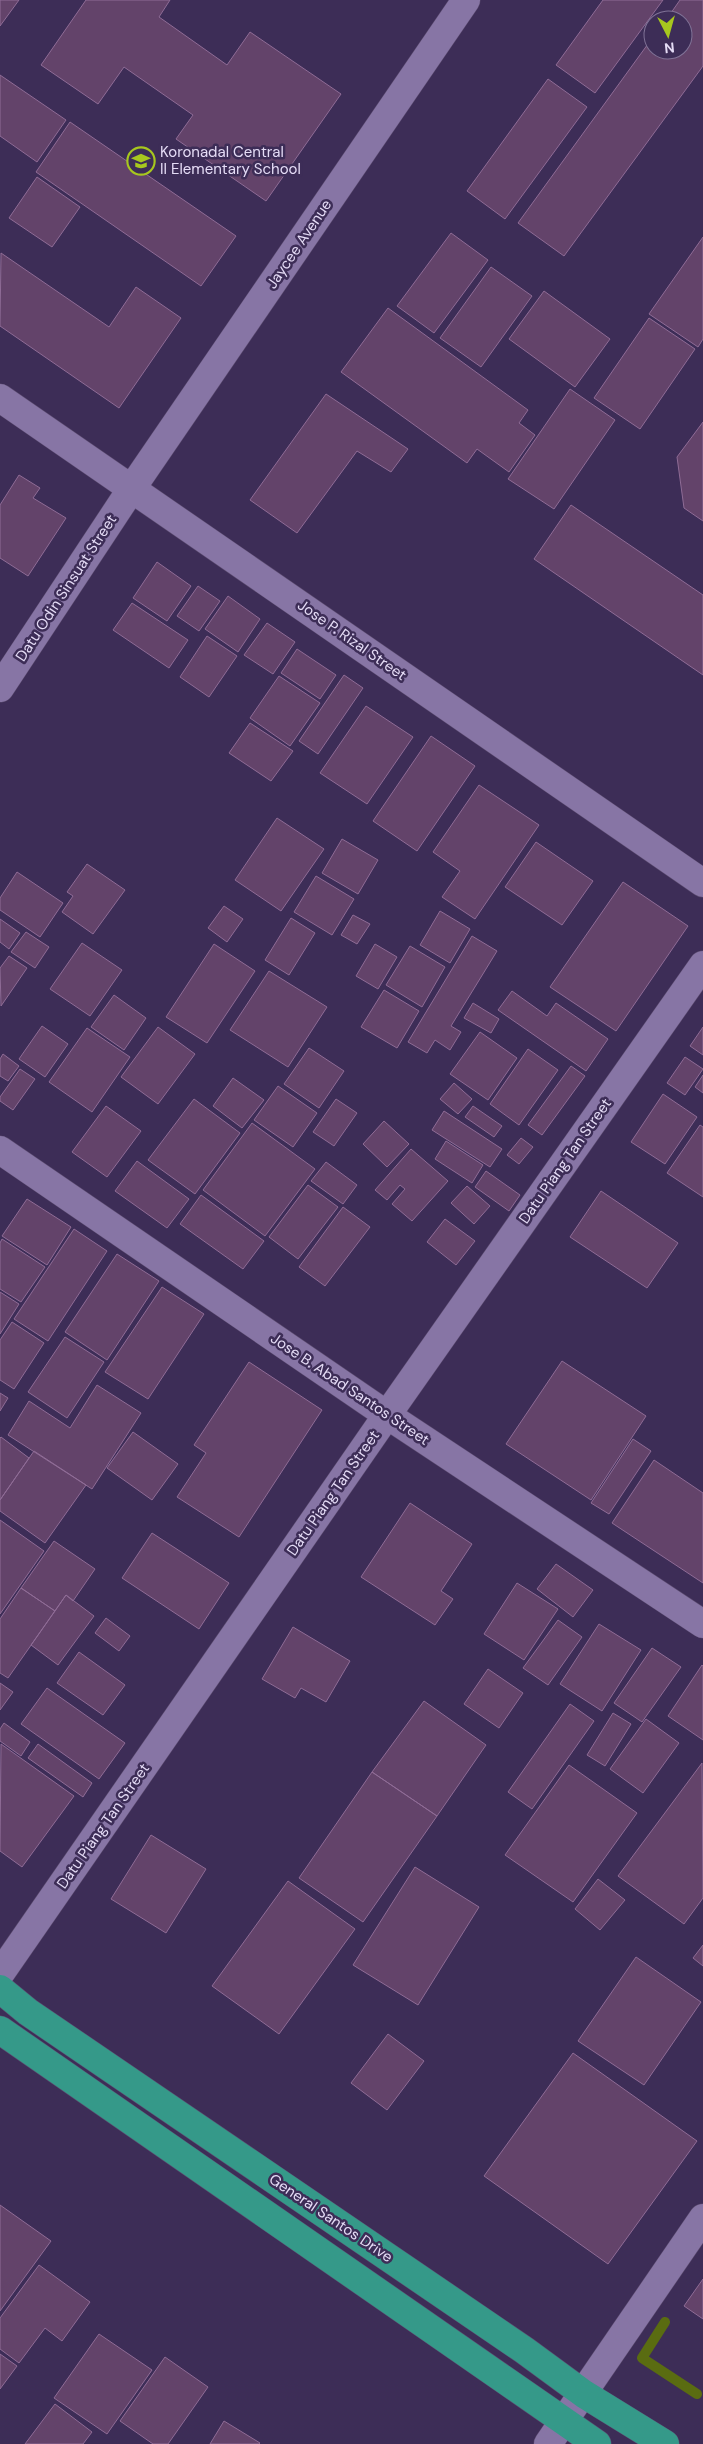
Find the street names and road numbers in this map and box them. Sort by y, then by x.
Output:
street label: Jaycee Avenue [262,195,336,293]
street label: Datu Odin Sinsuat Street [11,511,121,665]
street label: Jose P. Rizal Street [294,595,410,685]
street label: Datu Piang Tan Street [514,1094,616,1228]
street label: Jose B. Abad Santos Street [267,1328,433,1450]
street label: Datu Piang Tan Street [282,1426,384,1560]
street label: Datu Piang Tan Street [52,1759,154,1893]
street label: General Santos Drive [265,2169,397,2267]

